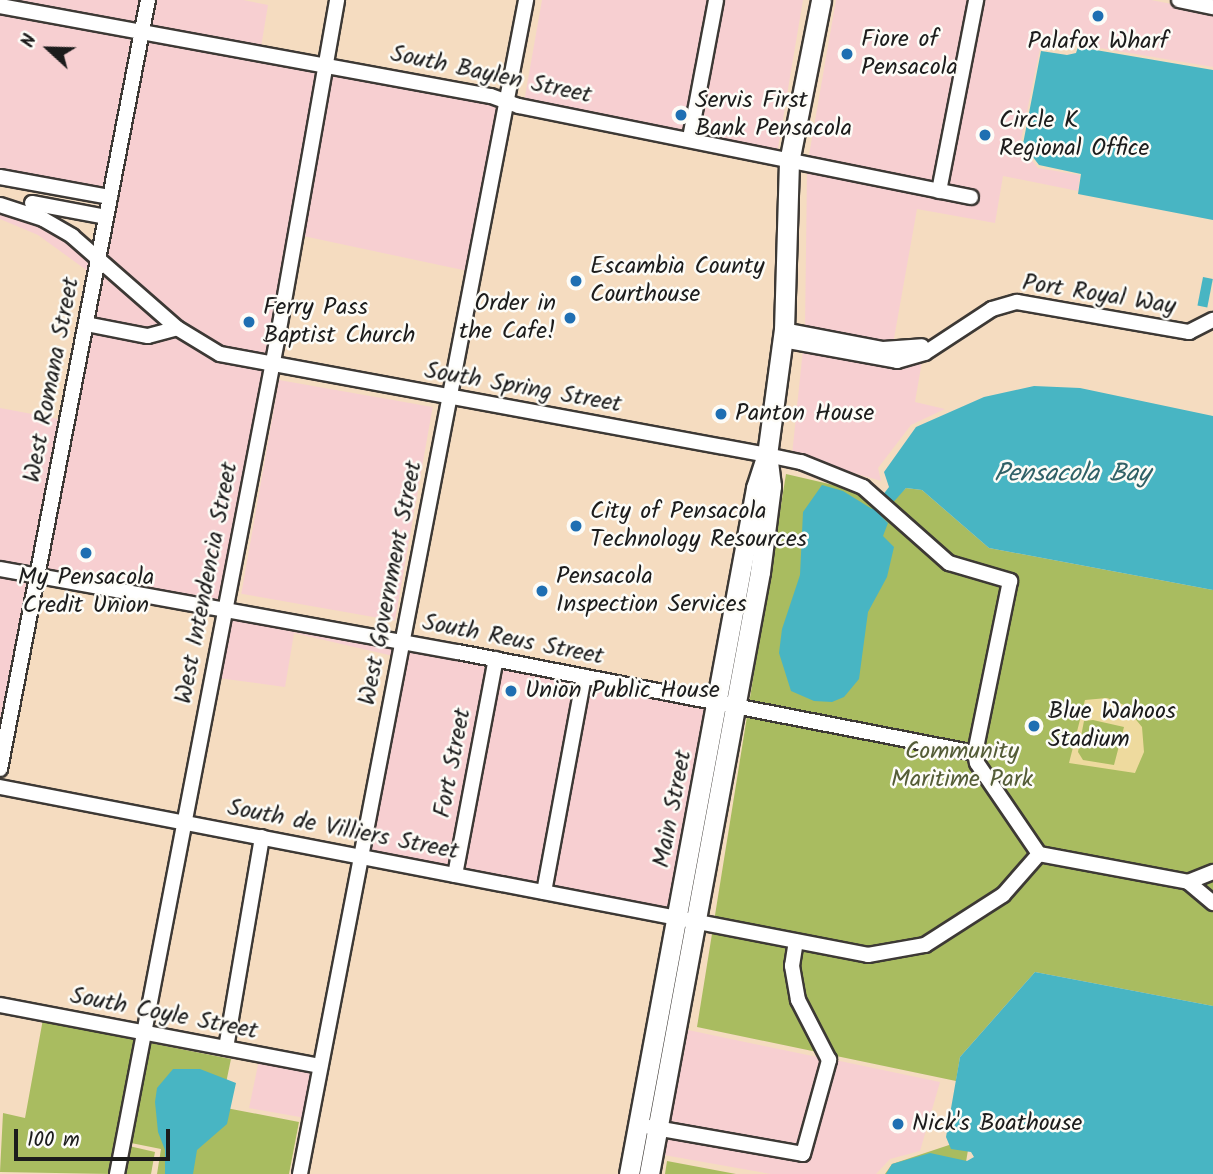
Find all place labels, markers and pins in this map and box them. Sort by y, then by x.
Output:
marker: Palafox Wharf [1090,8,1106,24]
place label: Fiore of Pensacola [861,26,958,82]
place label: Palafox Wharf [1027,28,1169,56]
marker: Fiore of Pensacola [839,46,855,62]
place label: Servis First Bank Pensacola [695,87,852,143]
marker: Servis First Bank Pensacola [673,107,689,123]
place label: Circle K Regional Office [999,107,1149,163]
marker: Circle K Regional Office [977,127,993,143]
place label: Escambia County Courthouse [590,253,765,309]
marker: Escambia County Courthouse [568,273,584,289]
place label: Order in the Cafe! [459,290,556,346]
place label: Ferry Pass Baptist Church [263,294,415,350]
marker: Order in the Cafe! [562,310,578,326]
marker: Ferry Pass Baptist Church [241,314,257,330]
place label: Panton House [735,400,874,428]
marker: Panton House [713,406,729,422]
place label: City of Pensacola Technology Resources [590,498,807,554]
marker: City of Pensacola Technology Resources [568,518,584,534]
marker: My Pensacola Credit Union [78,545,94,561]
place label: Pensacola Inspection Services [556,563,747,619]
place label: My Pensacola Credit Union [18,564,154,620]
marker: Pensacola Inspection Services [534,583,550,599]
place label: Union Public House [525,677,720,705]
marker: Union Public House [503,683,519,699]
place label: Blue Wahoos Stadium [1048,698,1176,754]
marker: Blue Wahoos Stadium [1026,718,1042,734]
place label: Nick's Boathouse [912,1110,1082,1138]
marker: Nick's Boathouse [890,1116,906,1132]

